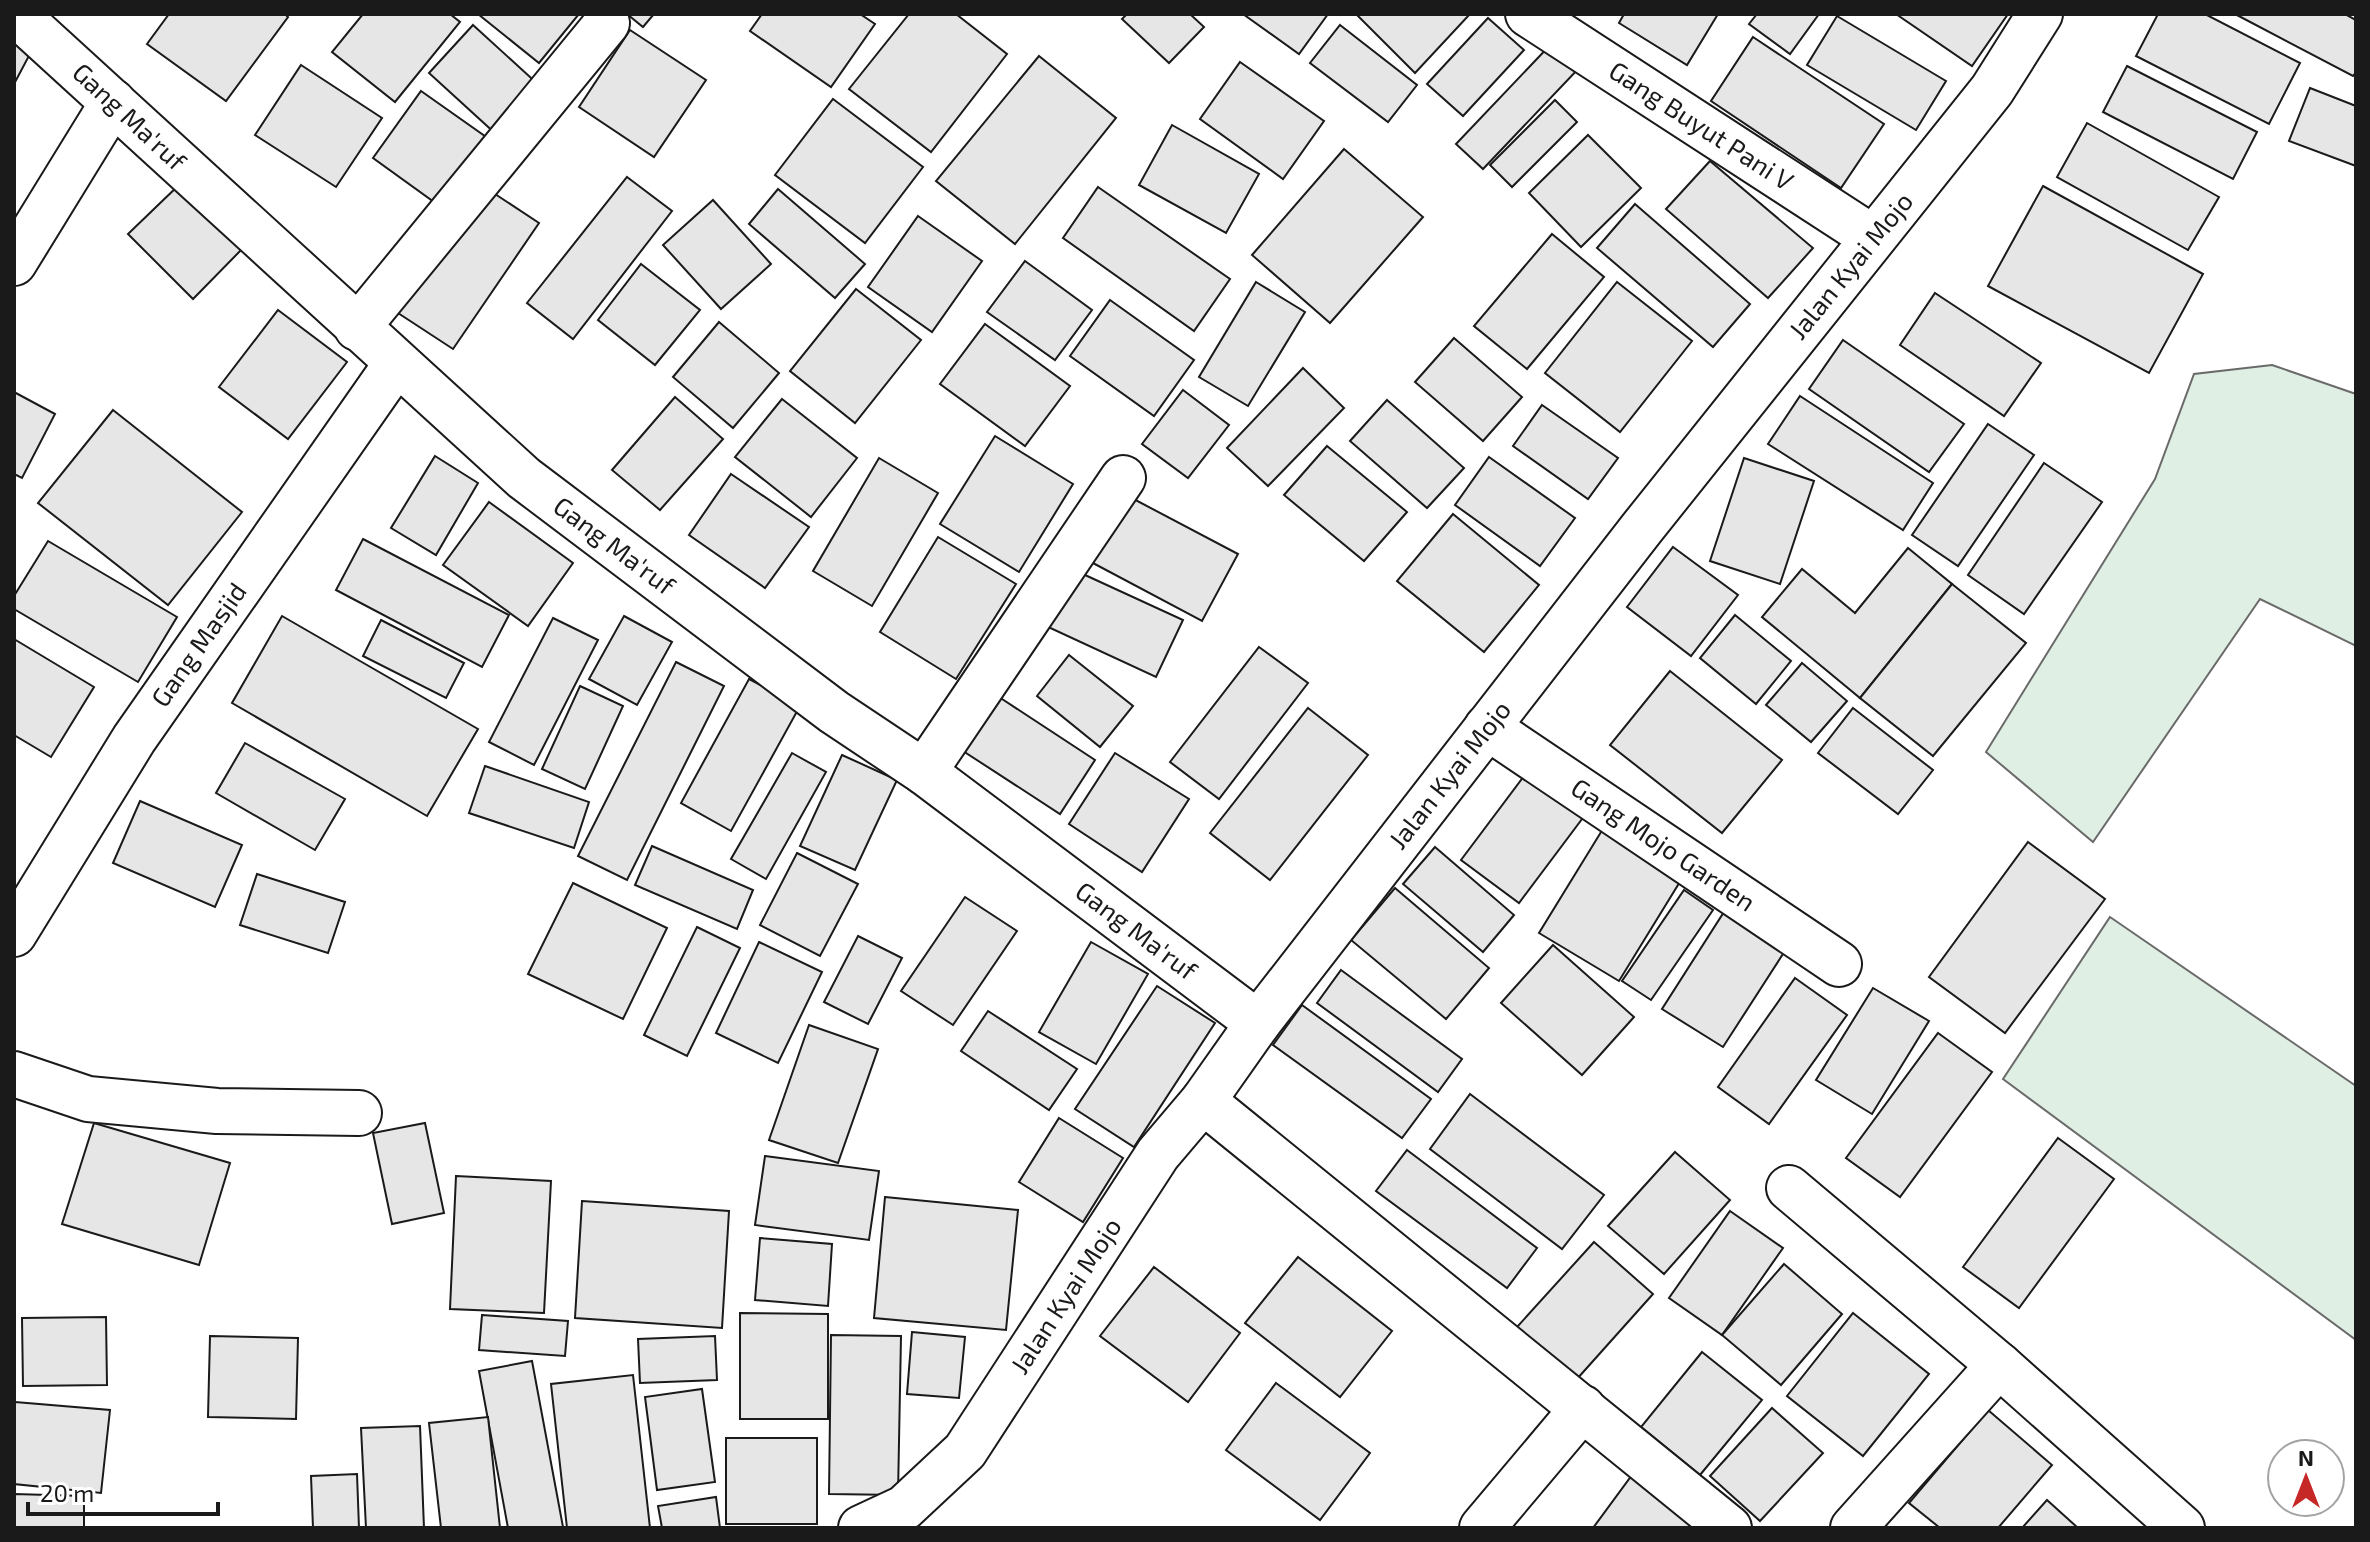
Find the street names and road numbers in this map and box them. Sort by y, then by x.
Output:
street label: Gang Buyut Pani V [1604,54,1800,196]
street label: Gang Ma'ruf [67,56,194,177]
street label: Jalan Kyai Mojo [1781,185,1918,345]
street label: Gang Ma'ruf [548,489,682,601]
street label: Gang Masjid [144,576,252,712]
street label: Jalan Kyai Mojo [1381,694,1516,854]
street label: Gang Mojo Garden [1566,771,1762,917]
street label: Gang Ma'ruf [1070,874,1204,986]
street label: Jalan Kyai Mojo [1003,1211,1127,1379]

